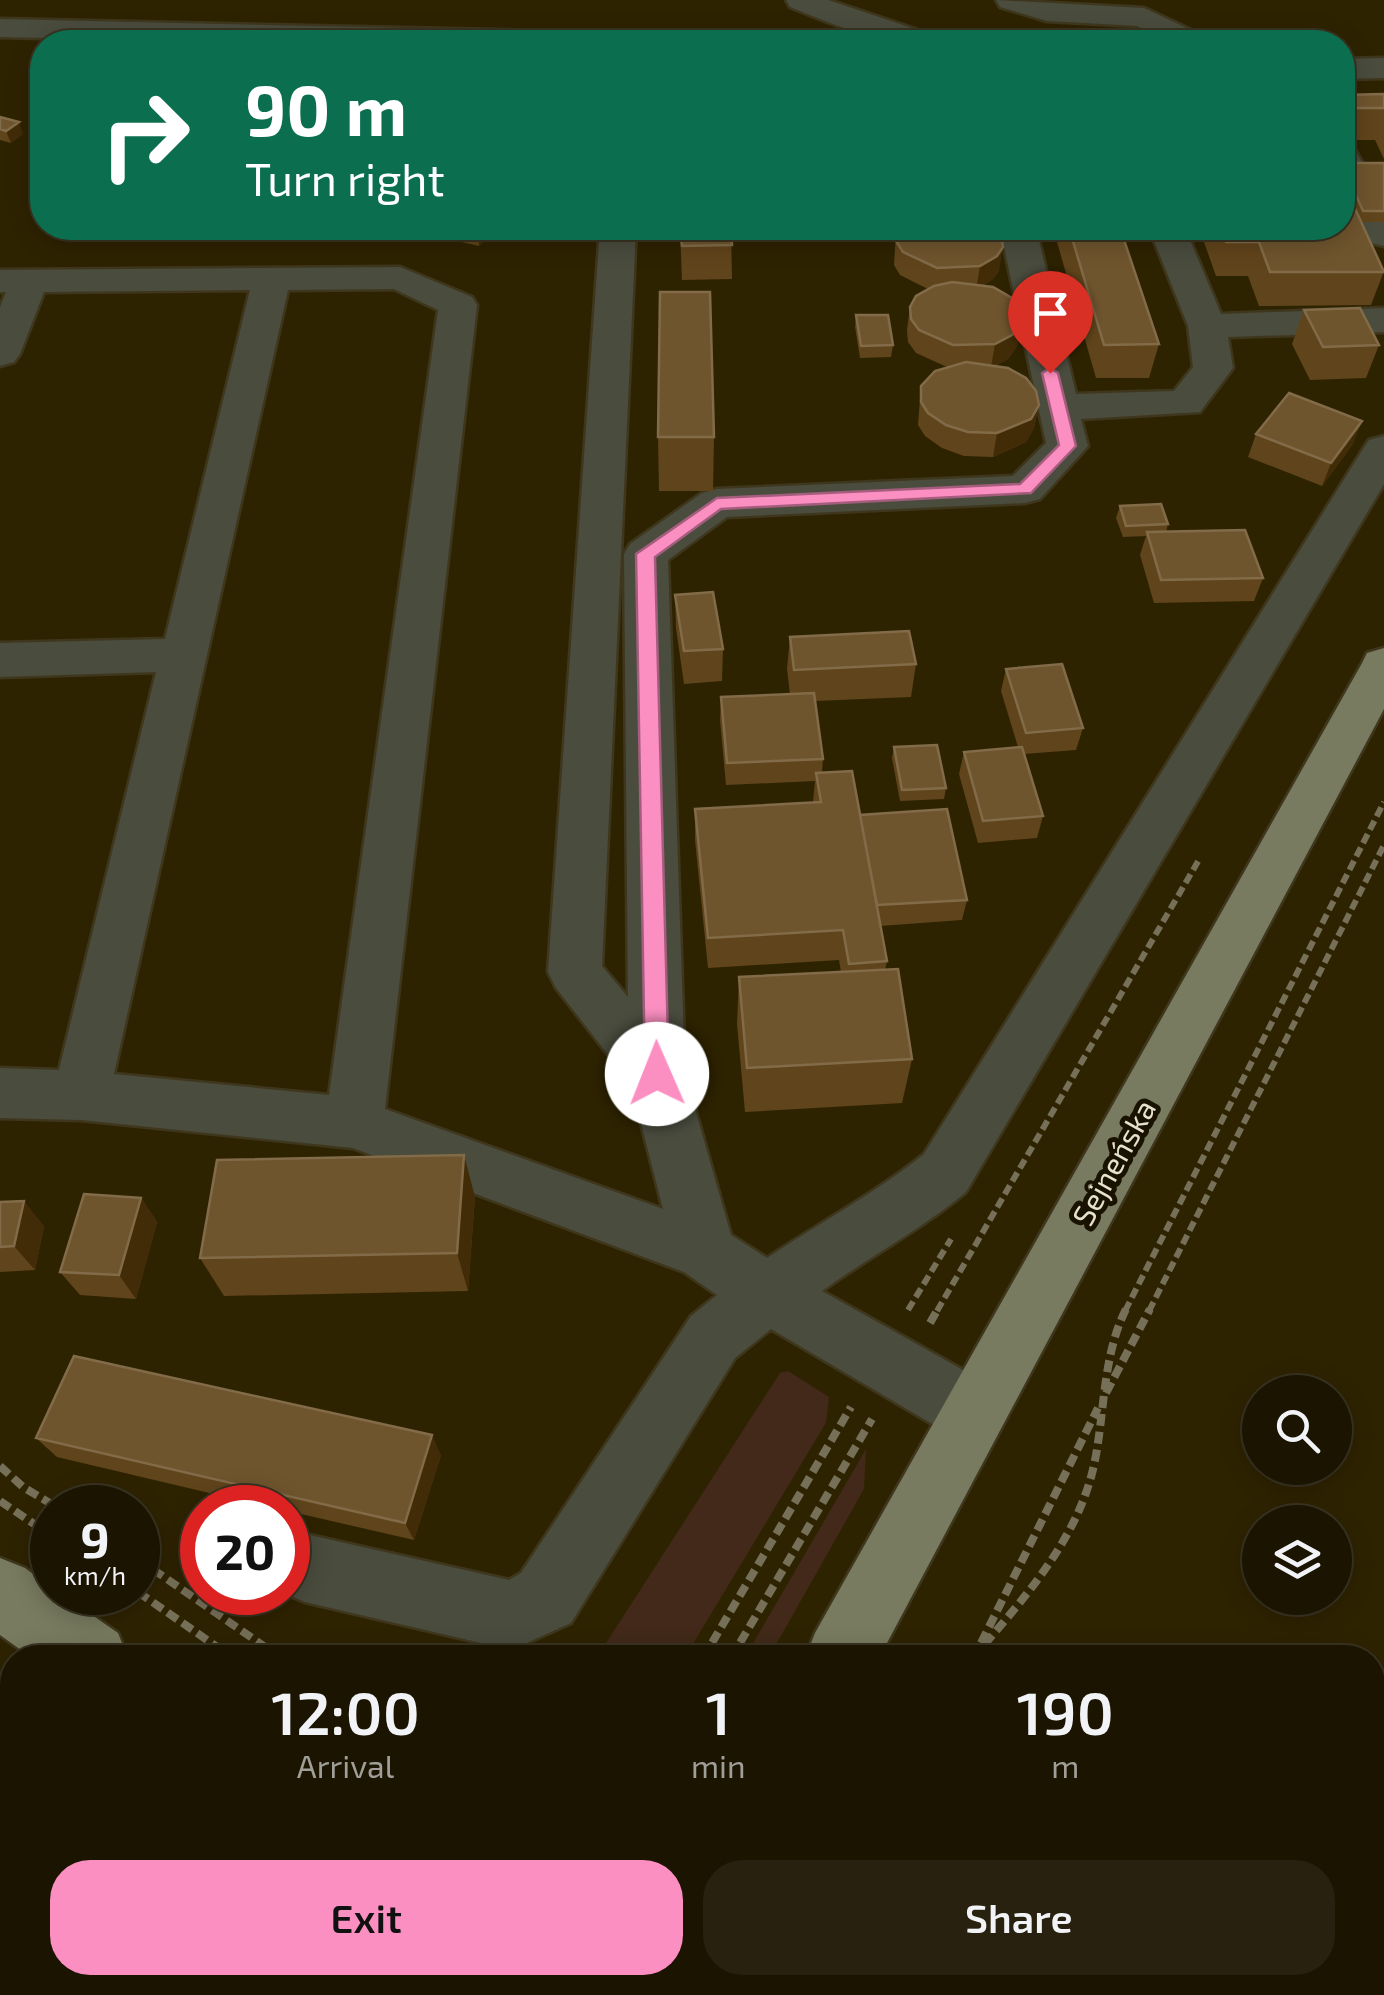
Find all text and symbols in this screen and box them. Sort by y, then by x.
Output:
text: 90 m [245,66,407,150]
icon: right [80,70,210,200]
text: Turn right [245,151,445,205]
pin [1008,271,1093,374]
icon: arrive [1023,286,1078,341]
position arrow [605,1022,709,1126]
street label: Sejneńska [1064,1093,1162,1231]
map controls [1242,1375,1352,1615]
button: search [1242,1375,1352,1485]
speed limit sign: 20 [180,1485,310,1615]
button: layers [1242,1505,1352,1615]
text: 9 [80,1508,110,1568]
text: km/h [64,1560,126,1590]
text: 12:00 [271,1675,420,1747]
text: 1 [706,1675,731,1747]
text: 190 [1017,1675,1114,1747]
text: Arrival [297,1746,394,1784]
text: min [691,1746,746,1784]
text: m [1051,1746,1079,1784]
button: Exit [50,1860,683,1975]
button: Share [703,1860,1335,1975]

